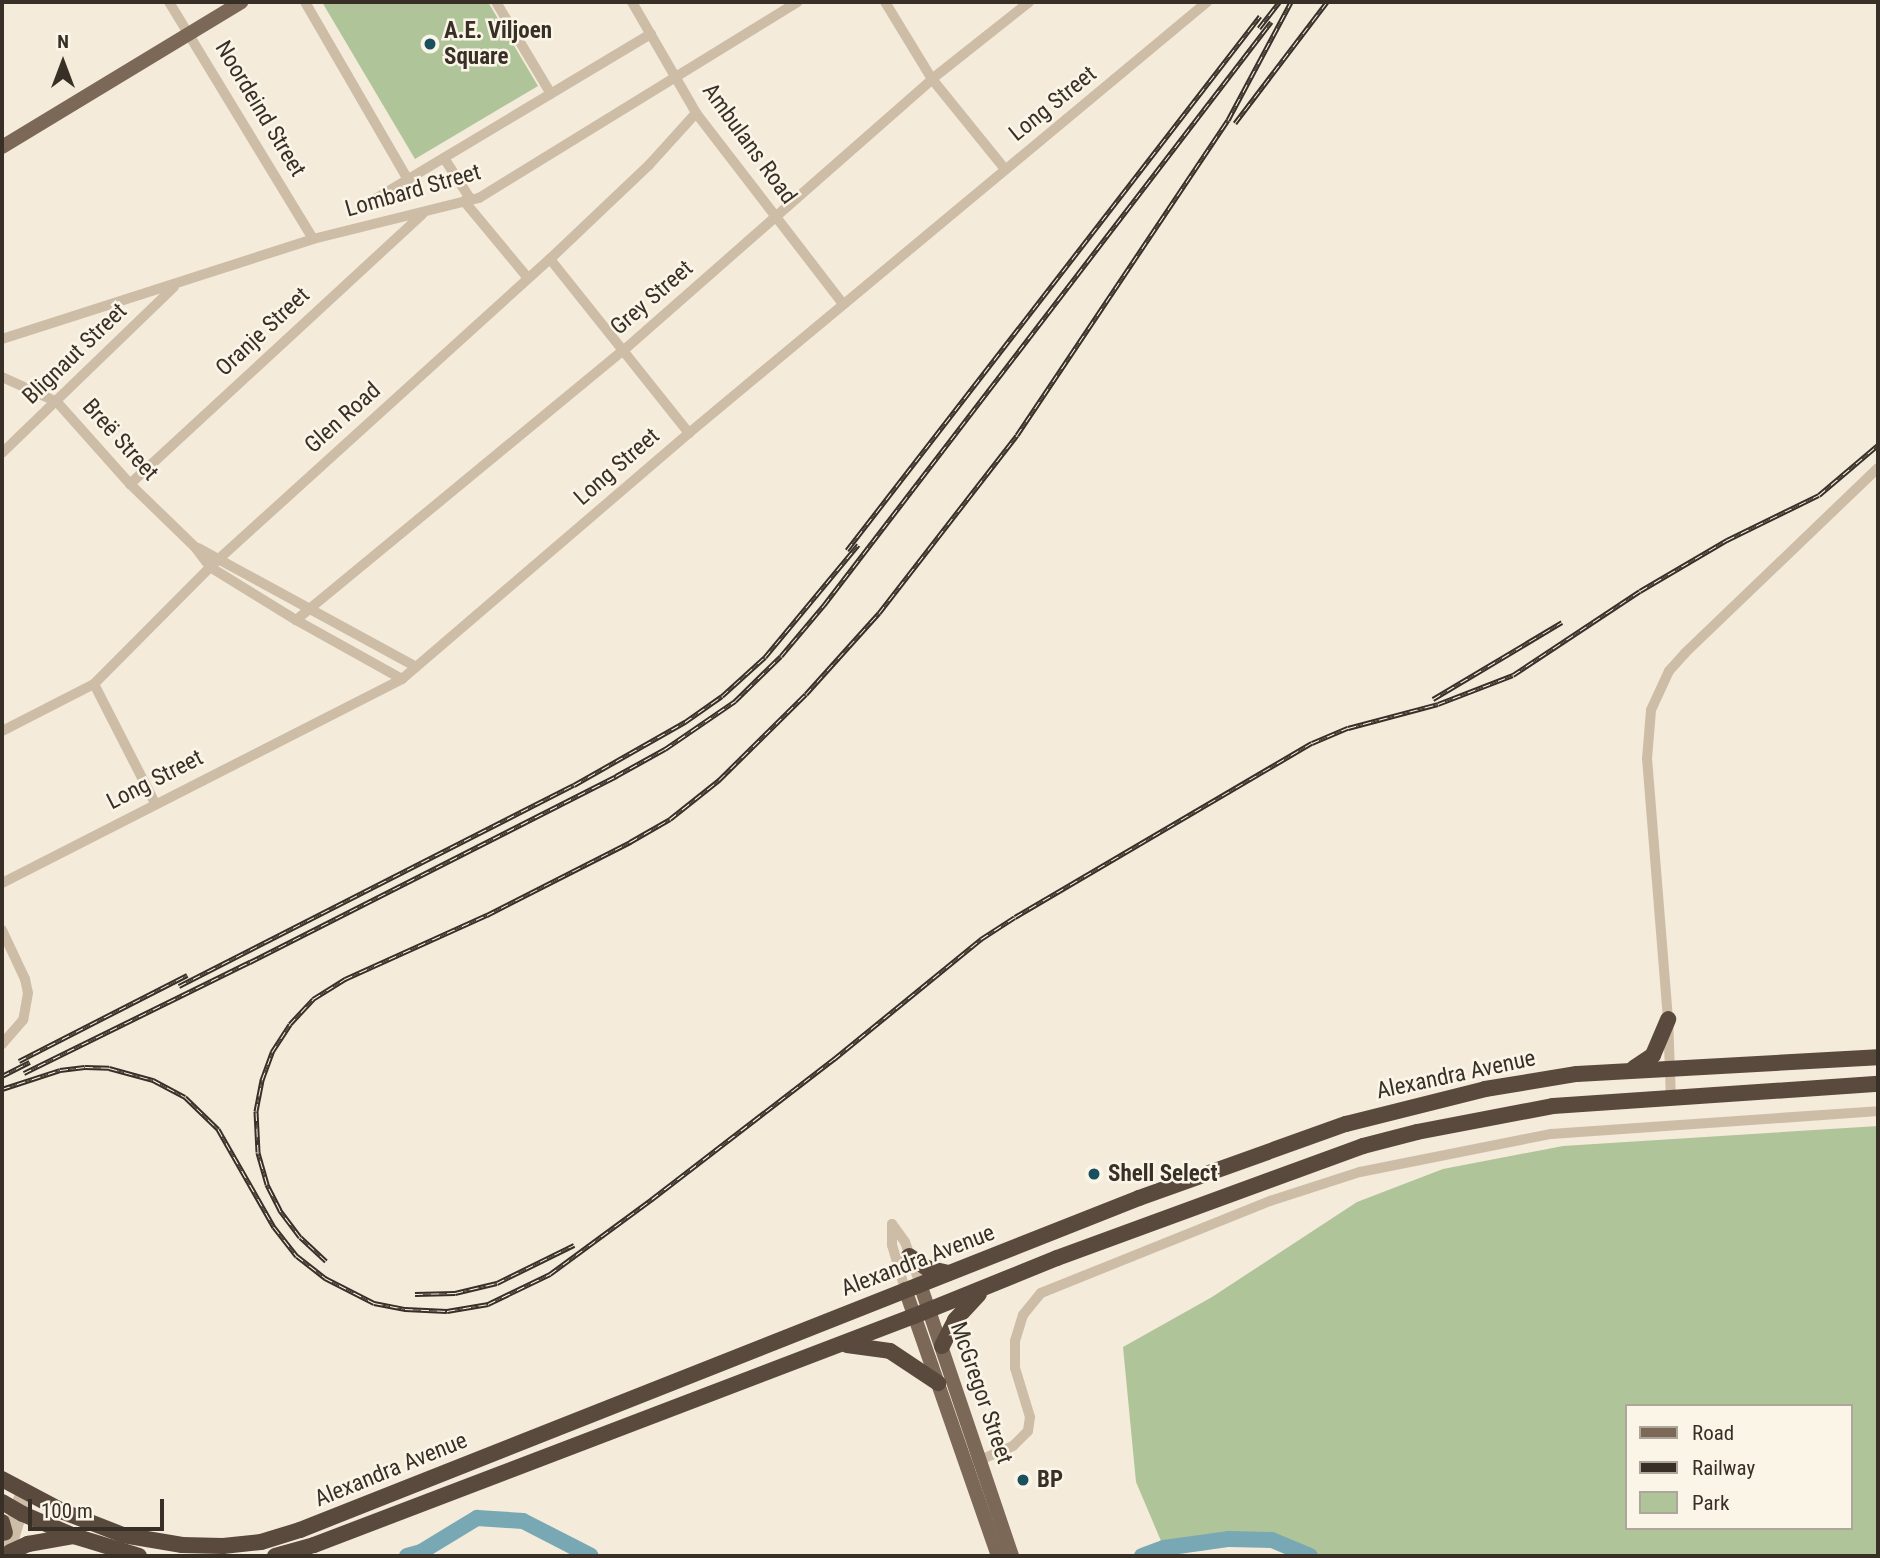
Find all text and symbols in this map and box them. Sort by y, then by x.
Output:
place label: A.E. Viljoen Square [444,17,552,71]
north arrow [28,28,98,98]
text: N [57,30,69,53]
street label: Noordeind Street [209,36,311,182]
marker: A.E. Viljoen Square [422,36,438,52]
street label: Long Street [1004,61,1102,147]
street label: Ambulans Road [696,78,802,210]
street label: Lombard Street [342,159,484,223]
street label: Grey Street [605,255,699,341]
street label: Oranje Street [211,282,315,382]
street label: Blignaut Street [17,298,133,410]
street label: Glen Road [299,377,387,459]
street label: Breë Street [76,394,164,486]
street label: Long Street [569,422,665,512]
street label: Long Street [102,744,208,816]
street label: Alexandra Avenue [1374,1045,1538,1105]
place label: Shell Select [1108,1160,1217,1188]
marker: Shell Select [1086,1166,1102,1182]
street label: Alexandra Avenue [837,1219,999,1303]
street label: McGregor Street [944,1318,1018,1468]
legend [1624,1404,1852,1530]
text: Road [1692,1421,1734,1445]
street label: Alexandra Avenue [311,1427,471,1513]
text: Railway [1692,1456,1755,1480]
place label: BP [1037,1466,1063,1494]
marker: BP [1015,1472,1031,1488]
scale bar [32,1484,168,1528]
text: Park [1692,1491,1729,1515]
text: 100 m [41,1499,93,1523]

